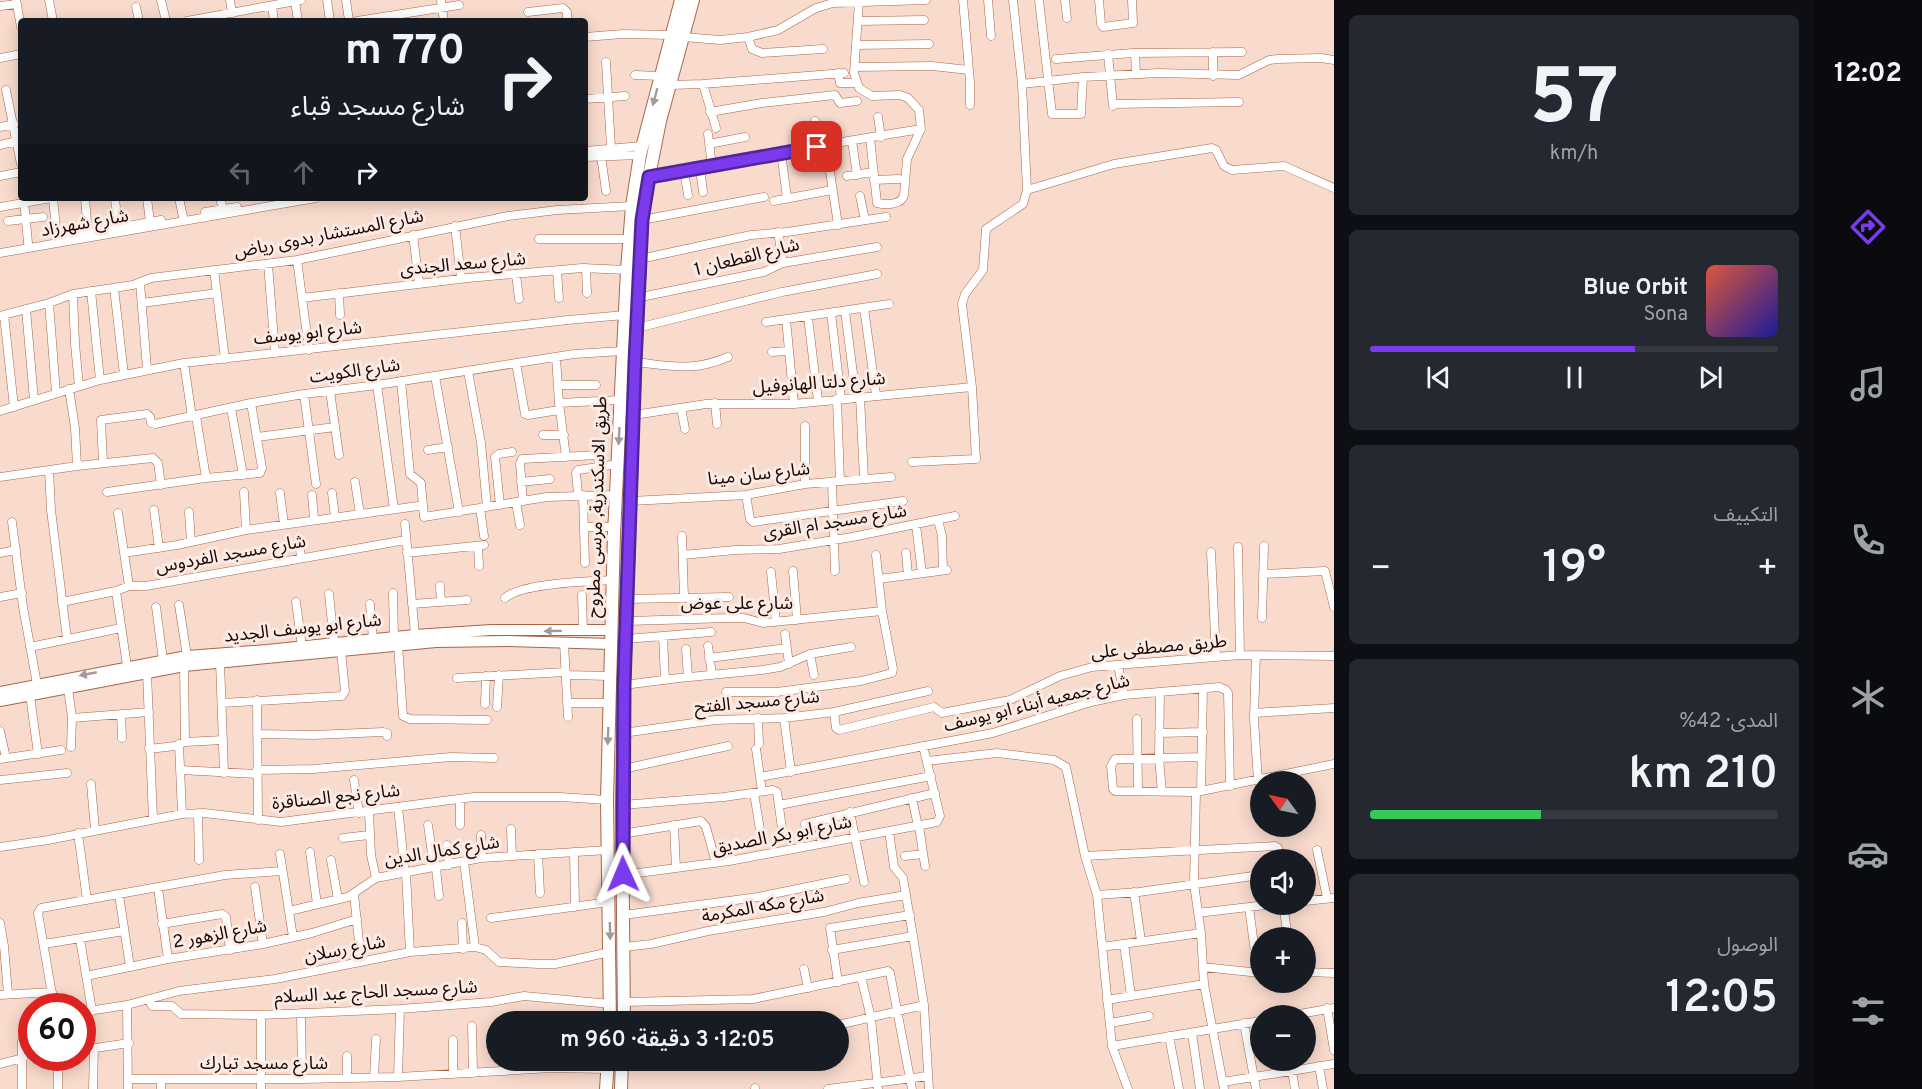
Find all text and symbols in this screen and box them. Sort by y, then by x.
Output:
text: 770 m [345,26,465,79]
icon: right [486,42,564,120]
text: 57 [1529,52,1619,151]
text: 12:02 [1834,57,1902,91]
one-way arrow [649,88,659,106]
text: شارع مسجد قباء [291,91,465,125]
pin [791,121,842,172]
icon: arrive [800,130,833,163]
text: km/h [1550,141,1598,167]
icon: left [224,156,257,189]
icon: ahead [287,156,320,189]
icon: right [350,156,383,189]
street label: شارع شهرزاد [39,205,131,244]
street label: شارع المستشار بدوى رياض [232,205,426,266]
icon: directions [1847,206,1889,248]
street label: شارع القطعان 1 [692,234,802,283]
street label: شارع سعد الجندى [399,248,527,283]
text: Blue Orbit [1583,275,1688,302]
text: Sona [1643,302,1688,328]
street label: شارع ابو يوسف [253,317,363,352]
street label: شارع الكويت [308,354,402,391]
icon: previous [1422,361,1455,394]
icon: pause [1558,361,1591,394]
icon: next [1694,361,1727,394]
icon: music [1847,363,1889,405]
street label: شارع دلتا الهانوفيل [752,368,886,401]
street label: طريق الاسكندرية, مرسى مطروح [583,396,613,618]
one-way arrow [614,427,623,446]
street label: شارع سان مينا [707,458,811,493]
street label: شارع مسجد ام القرى [761,500,909,547]
text: التكييف [1714,503,1778,529]
icon: phone [1847,519,1889,561]
street label: شارع مسجد الفردوس [154,530,308,581]
text: 19° [1542,541,1606,598]
text: − [1370,549,1391,591]
text: + [1757,549,1778,591]
street label: شارع على عوض [681,593,793,617]
street label: شارع ابو يوسف الجديد [223,609,383,650]
one-way arrow [544,626,563,636]
street label: طريق مصطفى على [1090,631,1228,665]
street label: شارع جمعيه أبناء ابو يوسف [941,668,1133,739]
one-way arrow [78,670,97,679]
icon: climate [1847,676,1889,718]
street label: شارع مسجد الفتح [693,686,821,721]
text: المدى · 42% [1679,709,1778,735]
one-way arrow [604,727,613,746]
text: 210 km [1629,747,1778,804]
north arrow [1250,771,1316,837]
map controls [1250,771,1316,1071]
street label: شارع نجع الصناقرة [271,780,401,817]
street label: شارع ابو بكر الصديق [710,811,854,862]
street label: شارع كمال الدين [383,832,501,873]
icon: car [1847,833,1889,875]
position arrow [591,842,655,906]
button: sound [1250,849,1316,915]
street label: شارع مكه المكرمة [700,885,826,930]
street label: شارع الزهور 2 [171,915,269,956]
one-way arrow [605,921,615,940]
button: + [1250,927,1316,993]
street label: شارع رسلان [302,931,388,970]
text: الوصول [1717,933,1778,959]
text: 12:05 [1665,971,1778,1028]
street label: شارع مسجد الحاج عبد السلام [274,976,478,1011]
icon: filters [1847,990,1889,1032]
speed limit sign: 60 [18,993,96,1071]
button: − [1250,1005,1316,1071]
text: 12:05 · 3 دقيقة · 960 m [560,1027,775,1054]
street label: شارع مسجد تبارك [200,1053,328,1077]

